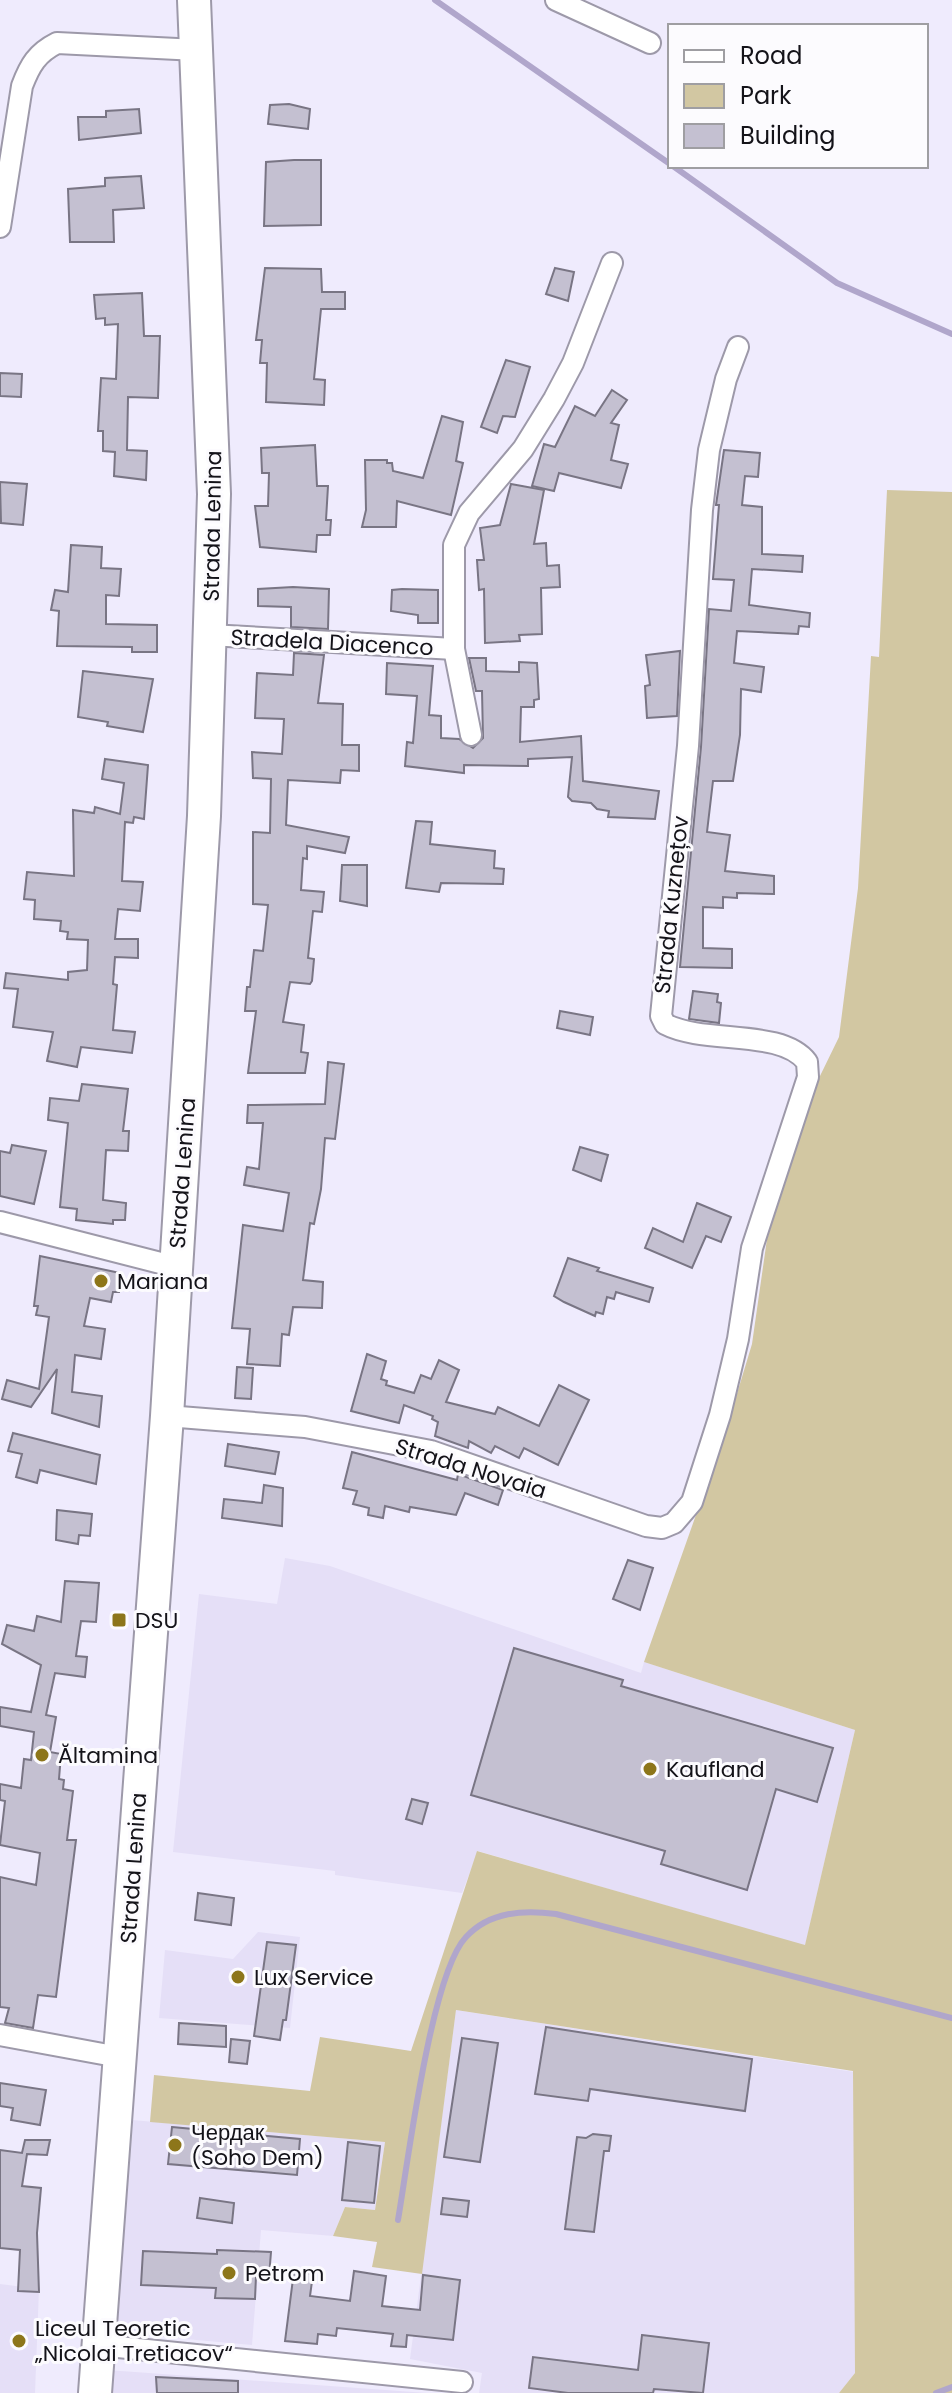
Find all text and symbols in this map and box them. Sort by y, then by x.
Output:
legend [668,24,928,168]
text: Road [740,39,802,72]
text: Park [740,79,792,112]
text: Building [740,119,836,152]
street label: Strada Lenina [196,450,229,602]
street label: Stradela Diacenco [230,622,434,663]
street label: Strada Kuznețov [647,814,696,996]
street label: Strada Lenina [162,1097,203,1250]
place label: Mariana [117,1266,208,1297]
marker: Mariana [92,1272,110,1290]
street label: Strada Novaia [391,1431,550,1506]
place label: DSU [135,1605,178,1636]
marker: DSU [110,1611,128,1629]
place label: Ăltamina [58,1740,158,1771]
marker: Ăltamina [33,1746,51,1764]
place label: Kaufland [666,1754,765,1785]
marker: Kaufland [641,1760,659,1778]
street label: Strada Lenina [113,1792,154,1945]
place label: Lux Service [254,1962,374,1993]
marker: Lux Service [229,1968,247,1986]
place label: Чердак (Soho Dem) [191,2117,324,2173]
marker: Чердак (Soho Dem) [166,2136,184,2154]
place label: Petrom [245,2258,324,2289]
marker: Petrom [220,2264,238,2282]
place label: Liceul Teoretic „Nicolai Tretiacov“ [34,2313,233,2369]
marker: Liceul Teoretic „Nicolai Tretiacov“ [10,2332,28,2350]

